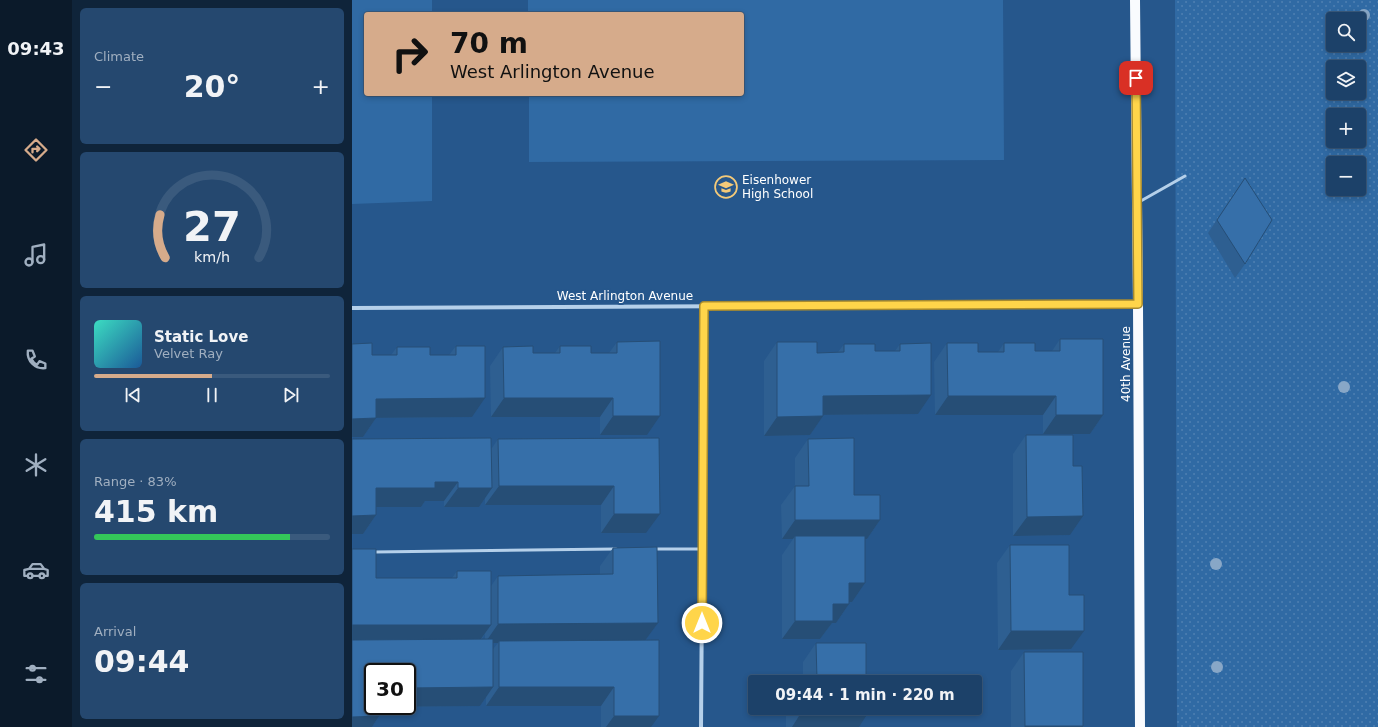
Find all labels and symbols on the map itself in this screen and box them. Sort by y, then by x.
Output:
pin [1119,61,1153,95]
place label: Eisenhower High School [742,173,813,201]
school or university icon: Eisenhower High School [713,174,739,200]
street label: West Arlington Avenue [557,289,693,303]
street label: 40th Avenue [1119,326,1133,402]
position arrow [681,602,723,644]
speed limit sign: 30 [364,663,416,715]

